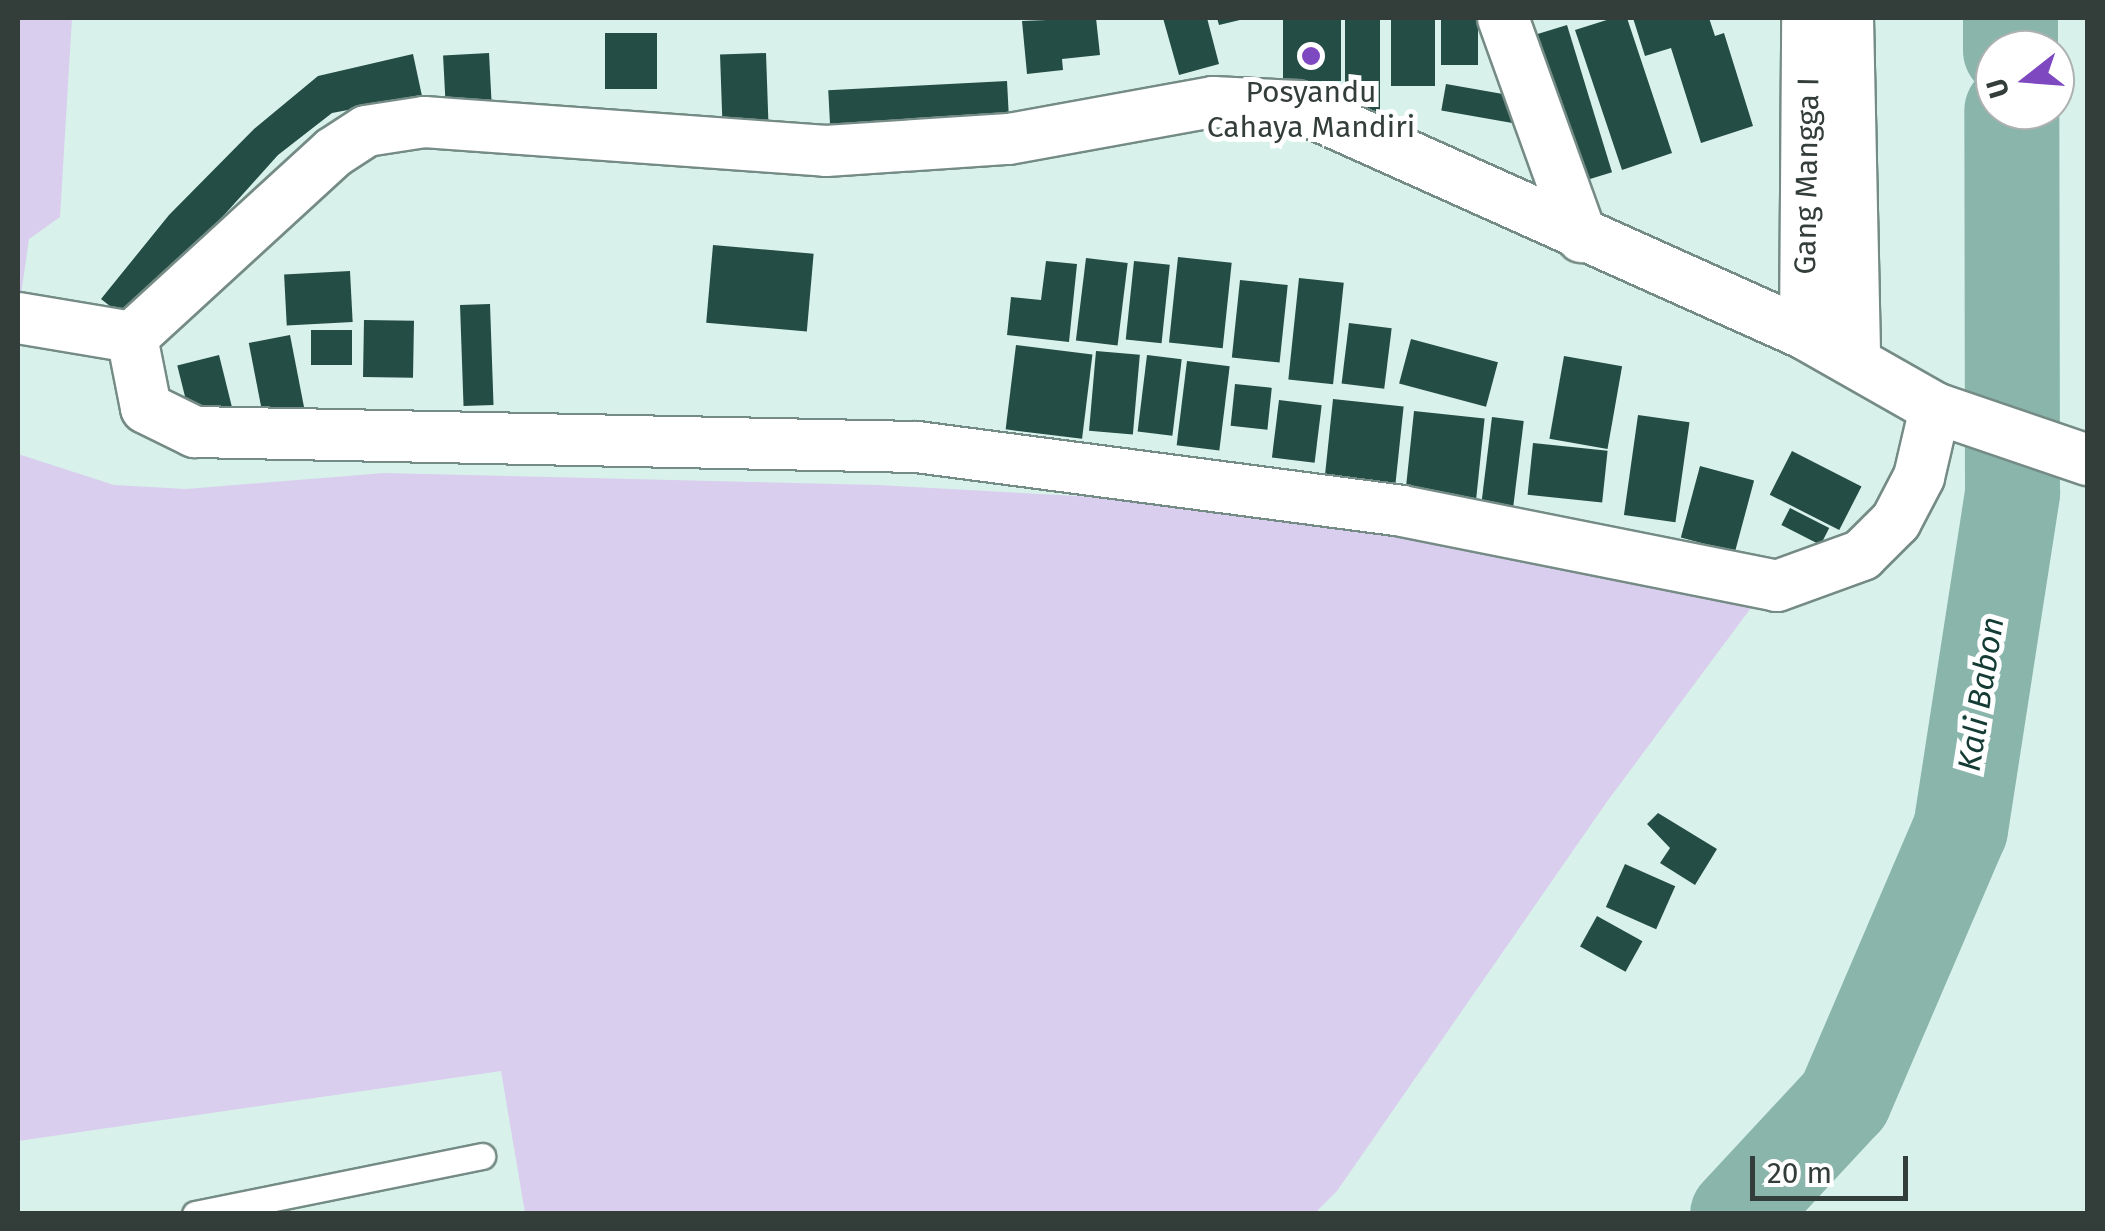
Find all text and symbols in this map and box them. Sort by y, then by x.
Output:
north arrow [1975,30,2075,130]
marker: Posyandu Cahaya Mandiri [1298,43,1324,69]
place label: Posyandu Cahaya Mandiri [1207,74,1415,144]
text: U [1979,75,2016,102]
street label: Gang Mangga I [1787,77,1827,275]
water label: Kali Babon [1950,614,2012,774]
scale bar [1755,1136,1912,1198]
text: 20 m [1767,1155,1832,1191]

